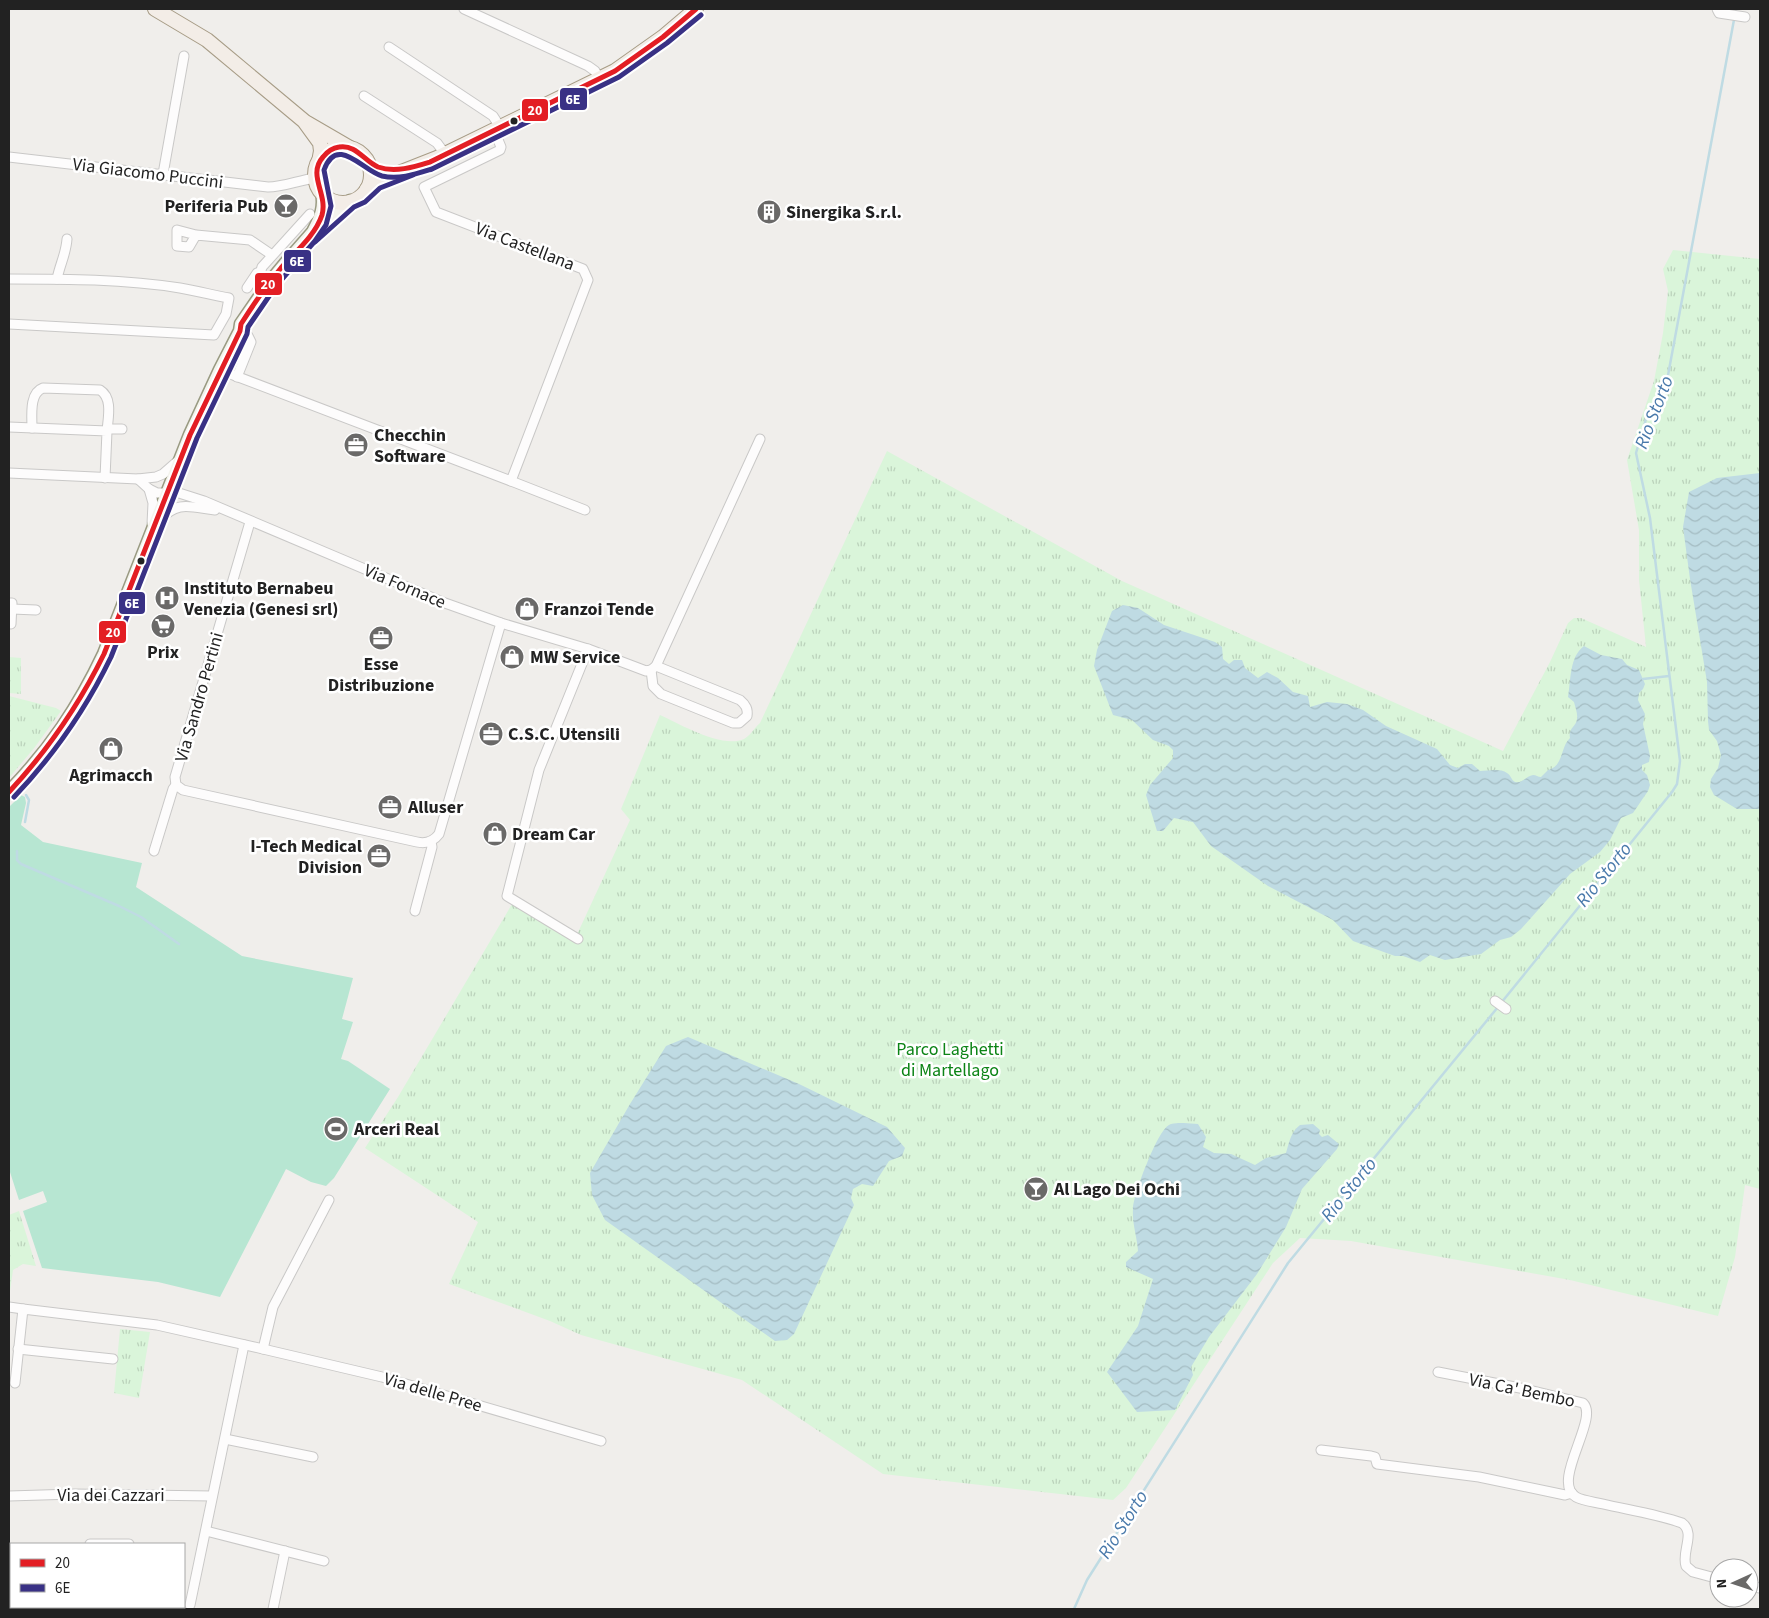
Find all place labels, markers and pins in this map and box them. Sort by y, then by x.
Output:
unlabelled marker [509,116,519,126]
bar icon: Periferia Pub [273,193,299,219]
place label: Periferia Pub [164,194,268,219]
building icon: Sinergika S.r.l. [756,199,782,225]
place label: Sinergika S.r.l. [786,200,902,225]
place label: Checchin Software [374,423,446,469]
office icon: Checchin Software [343,432,369,458]
unlabelled marker [136,556,146,566]
place label: Instituto Bernabeu Venezia (Genesi srl) [183,576,338,622]
hospital icon: Instituto Bernabeu Venezia (Genesi srl) [154,585,180,611]
shop icon: Franzoi Tende [514,596,540,622]
place label: Franzoi Tende [544,597,654,622]
supermarket icon: Prix [150,613,176,639]
office icon: Esse Distribuzione [368,625,394,651]
place label: Prix [147,640,179,665]
shop icon: MW Service [499,644,525,670]
place label: MW Service [530,645,620,670]
place label: Esse Distribuzione [328,652,434,698]
office icon: C.S.C. Utensili [478,721,504,747]
place label: C.S.C. Utensili [508,722,620,747]
shop icon: Agrimacch [98,736,124,762]
place label: Agrimacch [68,763,153,788]
office icon: Alluser [377,794,403,820]
place label: Alluser [407,795,464,820]
shop icon: Dream Car [482,821,508,847]
place label: Dream Car [512,822,596,847]
place label: I-Tech Medical Division [250,834,362,880]
office icon: I-Tech Medical Division [366,843,392,869]
sports icon: Arceri Real [323,1116,349,1142]
place label: Arceri Real [353,1117,439,1142]
bar icon: Al Lago Dei Ochi [1023,1176,1049,1202]
place label: Al Lago Dei Ochi [1053,1177,1180,1202]

